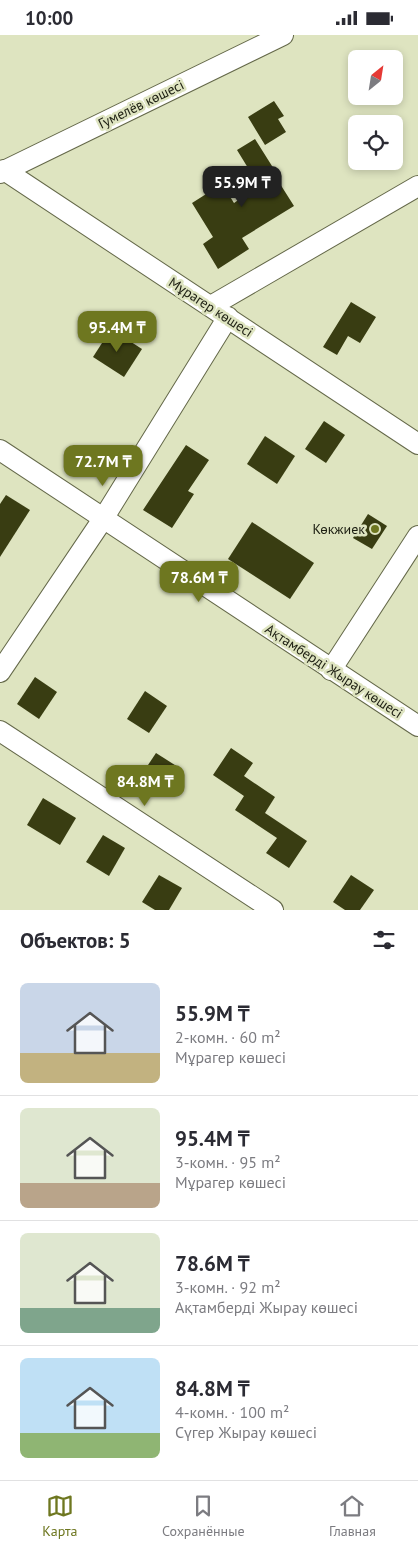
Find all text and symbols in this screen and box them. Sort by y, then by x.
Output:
text: 10:00 [25,6,73,30]
north arrow [348,50,402,105]
map controls [348,50,403,170]
street label: Гумелёв көшесі [95,75,187,133]
button: locate [348,115,403,170]
pin: 55.9M ₸ [196,165,288,208]
text: 55.9M ₸ [214,172,270,192]
street label: Мұрагер көшесі [165,273,257,341]
pin: 95.4M ₸ [71,311,163,353]
text: 95.4M ₸ [89,317,145,337]
pin: 72.7M ₸ [57,445,149,487]
text: 72.7M ₸ [75,451,131,471]
place label: Көкжиек [313,520,365,538]
marker: Көкжиек [369,523,381,535]
pin: 78.6M ₸ [153,561,245,603]
text: 78.6M ₸ [171,567,227,587]
street label: Ақтамберді Жырау көшесі [262,620,406,722]
pin: 84.8M ₸ [99,765,191,807]
text: 84.8M ₸ [117,771,173,791]
icon: filters [370,926,398,954]
text: Объектов: 5 [20,927,131,954]
text: 55.9M ₸ [175,1000,249,1027]
icon: home [60,1003,120,1063]
text: 2-комн. · 60 m² [175,1027,281,1047]
text: Мұрагер көшесі [175,1047,286,1067]
text: 95.4M ₸ [175,1125,249,1152]
icon: home [60,1128,120,1188]
text: 3-комн. · 95 m² [175,1152,281,1172]
text: Мұрагер көшесі [175,1172,286,1192]
text: 78.6M ₸ [175,1250,249,1277]
icon: home [60,1253,120,1313]
text: 3-комн. · 92 m² [175,1277,281,1297]
text: Ақтамберді Жырау көшесі [175,1297,358,1317]
text: 84.8M ₸ [175,1375,249,1402]
icon: home [60,1378,120,1438]
text: 4-комн. · 100 m² [175,1402,289,1422]
text: Сүгер Жырау көшесі [175,1422,317,1442]
tab: Карта [42,1492,78,1540]
tab: Сохранённые [162,1492,245,1540]
tab: Главная [329,1492,376,1540]

